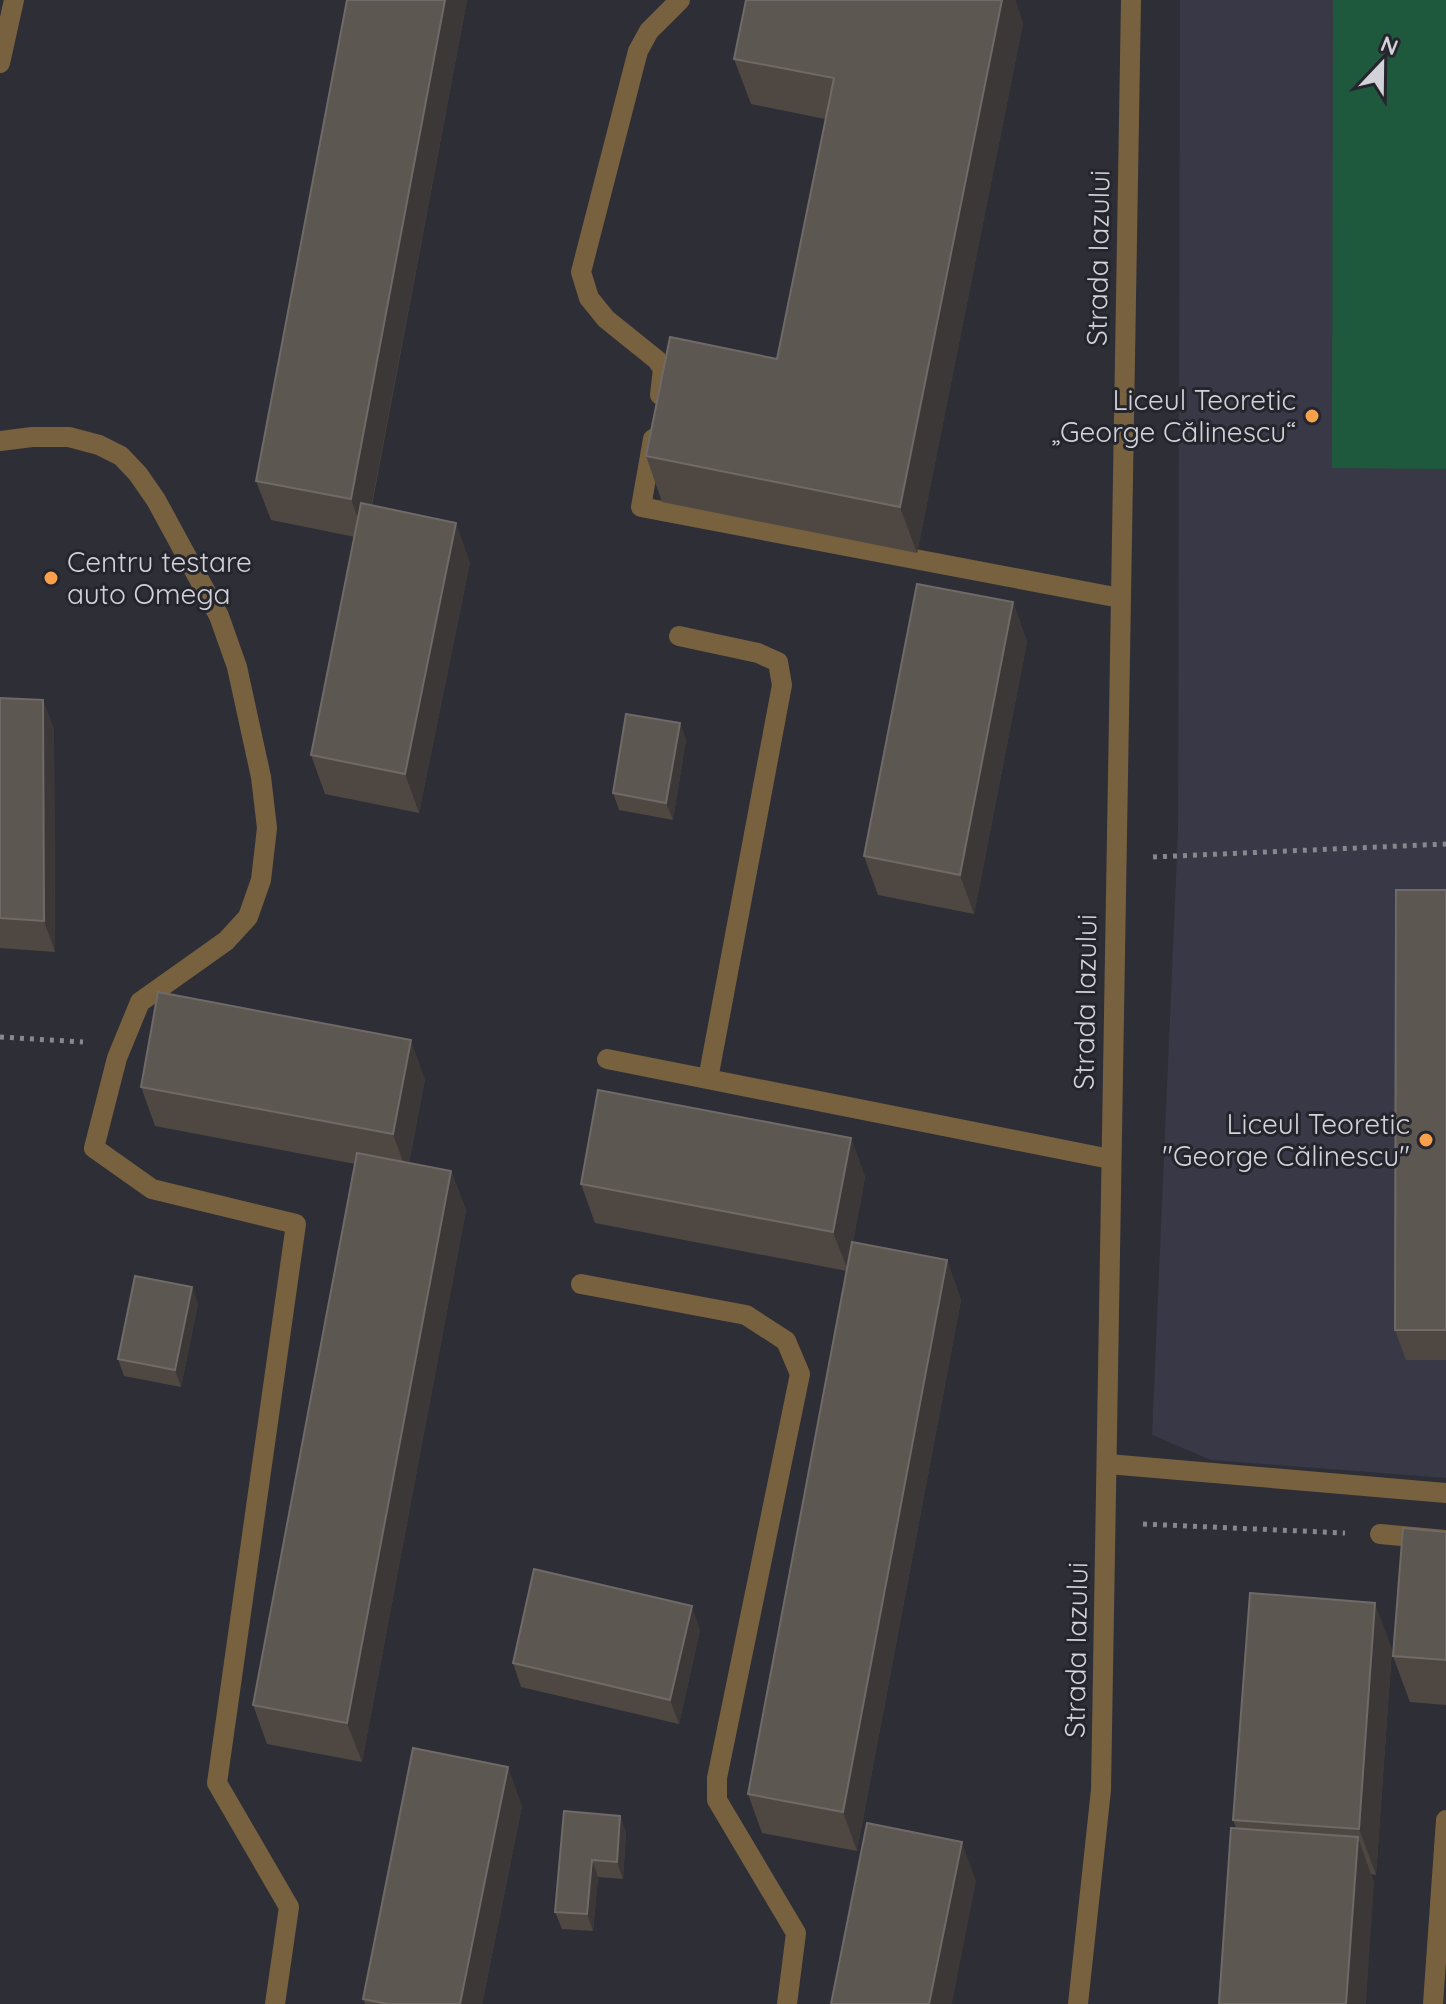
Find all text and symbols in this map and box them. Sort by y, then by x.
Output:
north arrow [1342,24,1422,104]
text: N [1377,29,1402,61]
street label: Strada Iazului [1078,170,1117,346]
place label: Liceul Teoretic „George Călinescu“ [1051,382,1296,449]
marker: Liceul Teoretic „George Călinescu“ [1303,407,1321,425]
place label: Centru testare auto Omega [67,544,252,611]
marker: Centru testare auto Omega [42,569,60,587]
street label: Strada Iazului [1065,914,1104,1090]
place label: Liceul Teoretic "George Călinescu" [1162,1106,1410,1173]
marker: Liceul Teoretic "George Călinescu" [1417,1131,1435,1149]
street label: Strada Iazului [1056,1562,1095,1738]

